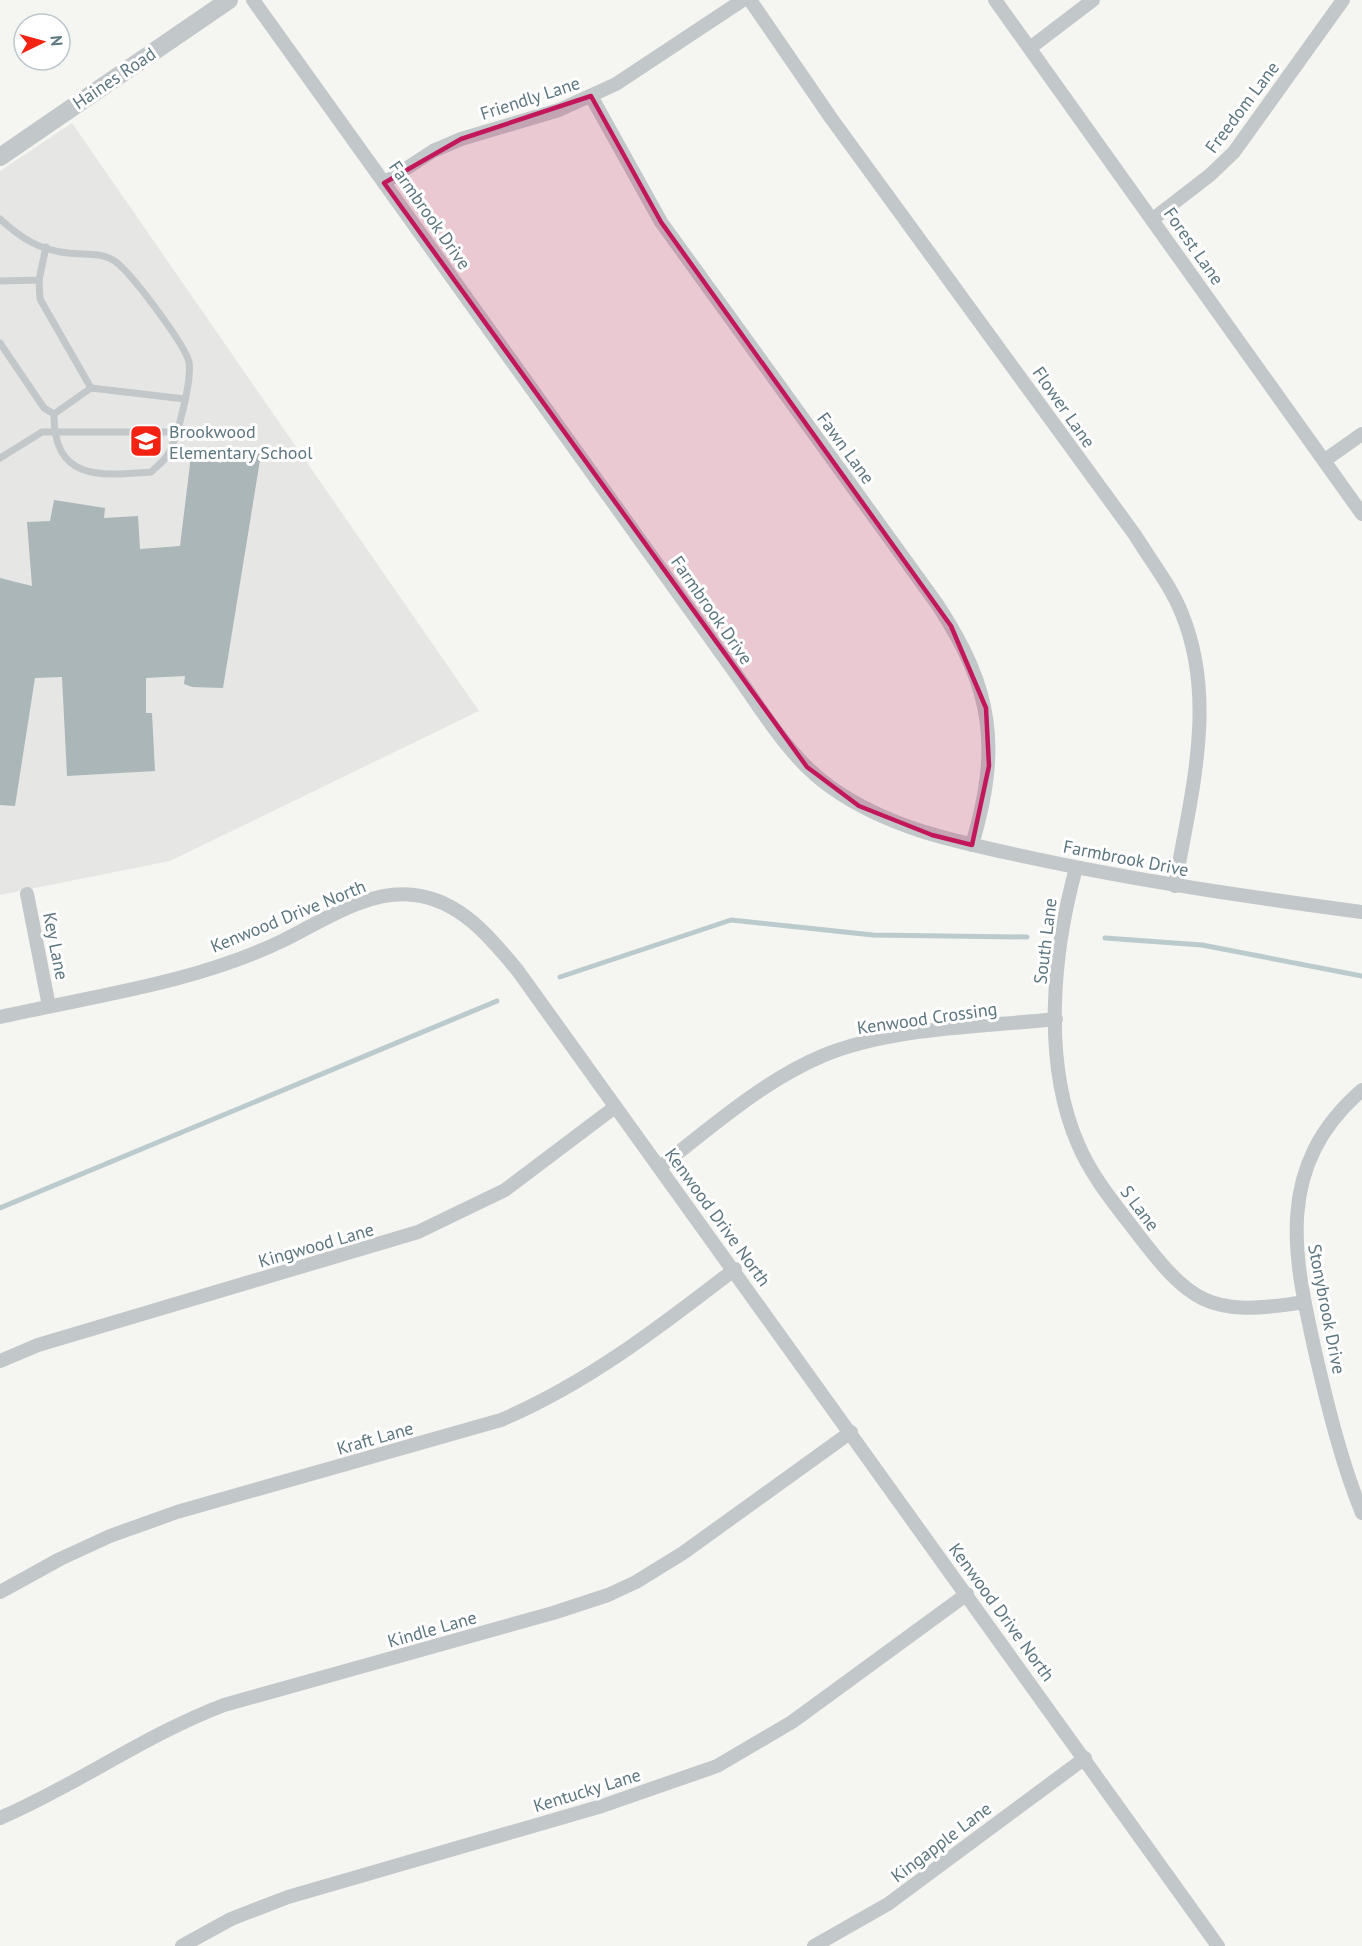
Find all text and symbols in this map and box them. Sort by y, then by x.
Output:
north arrow [12,12,72,72]
text: N [47,35,67,47]
street label: Haines Road [68,42,160,114]
street label: Freedom Lane [1200,56,1284,158]
street label: Friendly Lane [477,71,583,125]
street label: Farmbrook Drive [384,156,476,274]
street label: Forest Lane [1159,203,1229,289]
street label: Flower Lane [1028,362,1100,452]
street label: Fawn Lane [812,408,880,488]
place label: Brookwood Elementary School [169,420,313,464]
school or university icon: Brookwood Elementary School [128,423,164,459]
street label: Farmbrook Drive [666,551,758,669]
street label: Farmbrook Drive [1061,835,1191,881]
street label: Kenwood Drive North [207,874,369,958]
street label: South Lane [1028,897,1062,985]
street label: Key Lane [38,910,74,982]
street label: Kenwood Crossing [856,997,998,1039]
street label: Kenwood Drive North [660,1143,776,1291]
street label: S Lane [1115,1181,1165,1235]
street label: Kingwood Lane [256,1218,376,1272]
street label: Stonybrook Drive [1303,1242,1351,1376]
street label: Kraft Lane [334,1416,416,1460]
street label: Kenwood Drive North [944,1538,1060,1686]
street label: Kindle Lane [385,1605,479,1653]
street label: Kentucky Lane [531,1763,643,1817]
street label: Kingapple Lane [886,1797,996,1887]

